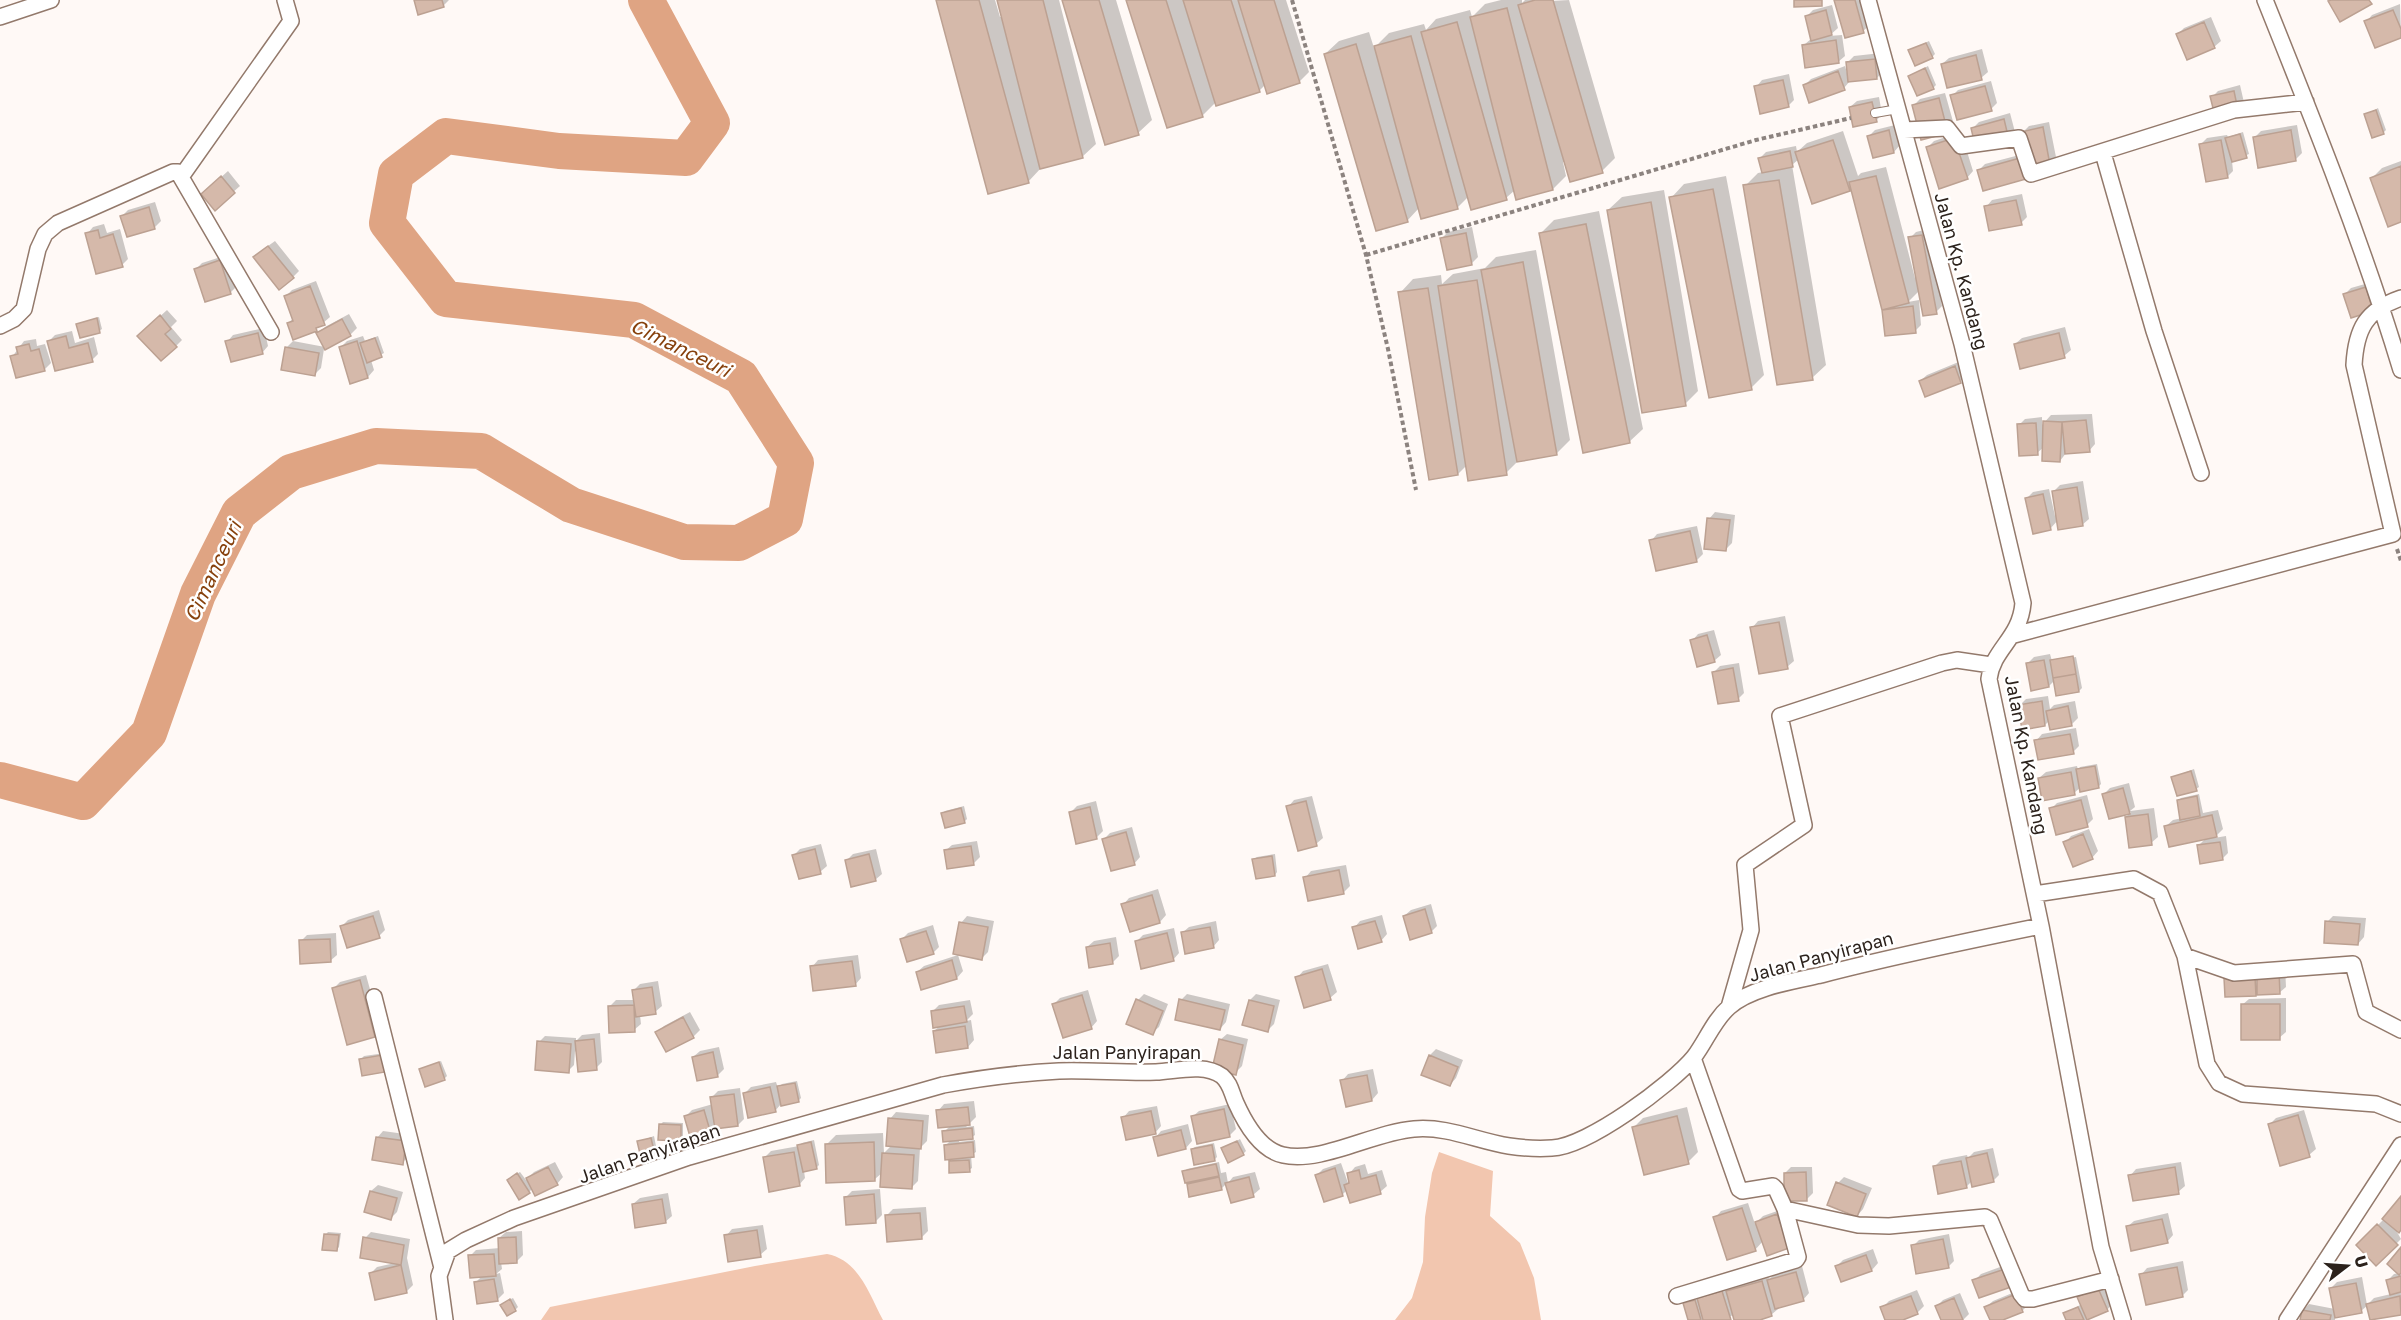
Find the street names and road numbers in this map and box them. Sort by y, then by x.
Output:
street label: Jalan Kp. Kandang [1930,190,1994,352]
street label: Jalan Kp. Kandang [2001,674,2053,836]
street label: Jalan Panyirapan [1746,926,1896,986]
street label: Jalan Panyirapan [1053,1041,1201,1063]
street label: Jalan Panyirapan [575,1118,723,1188]

